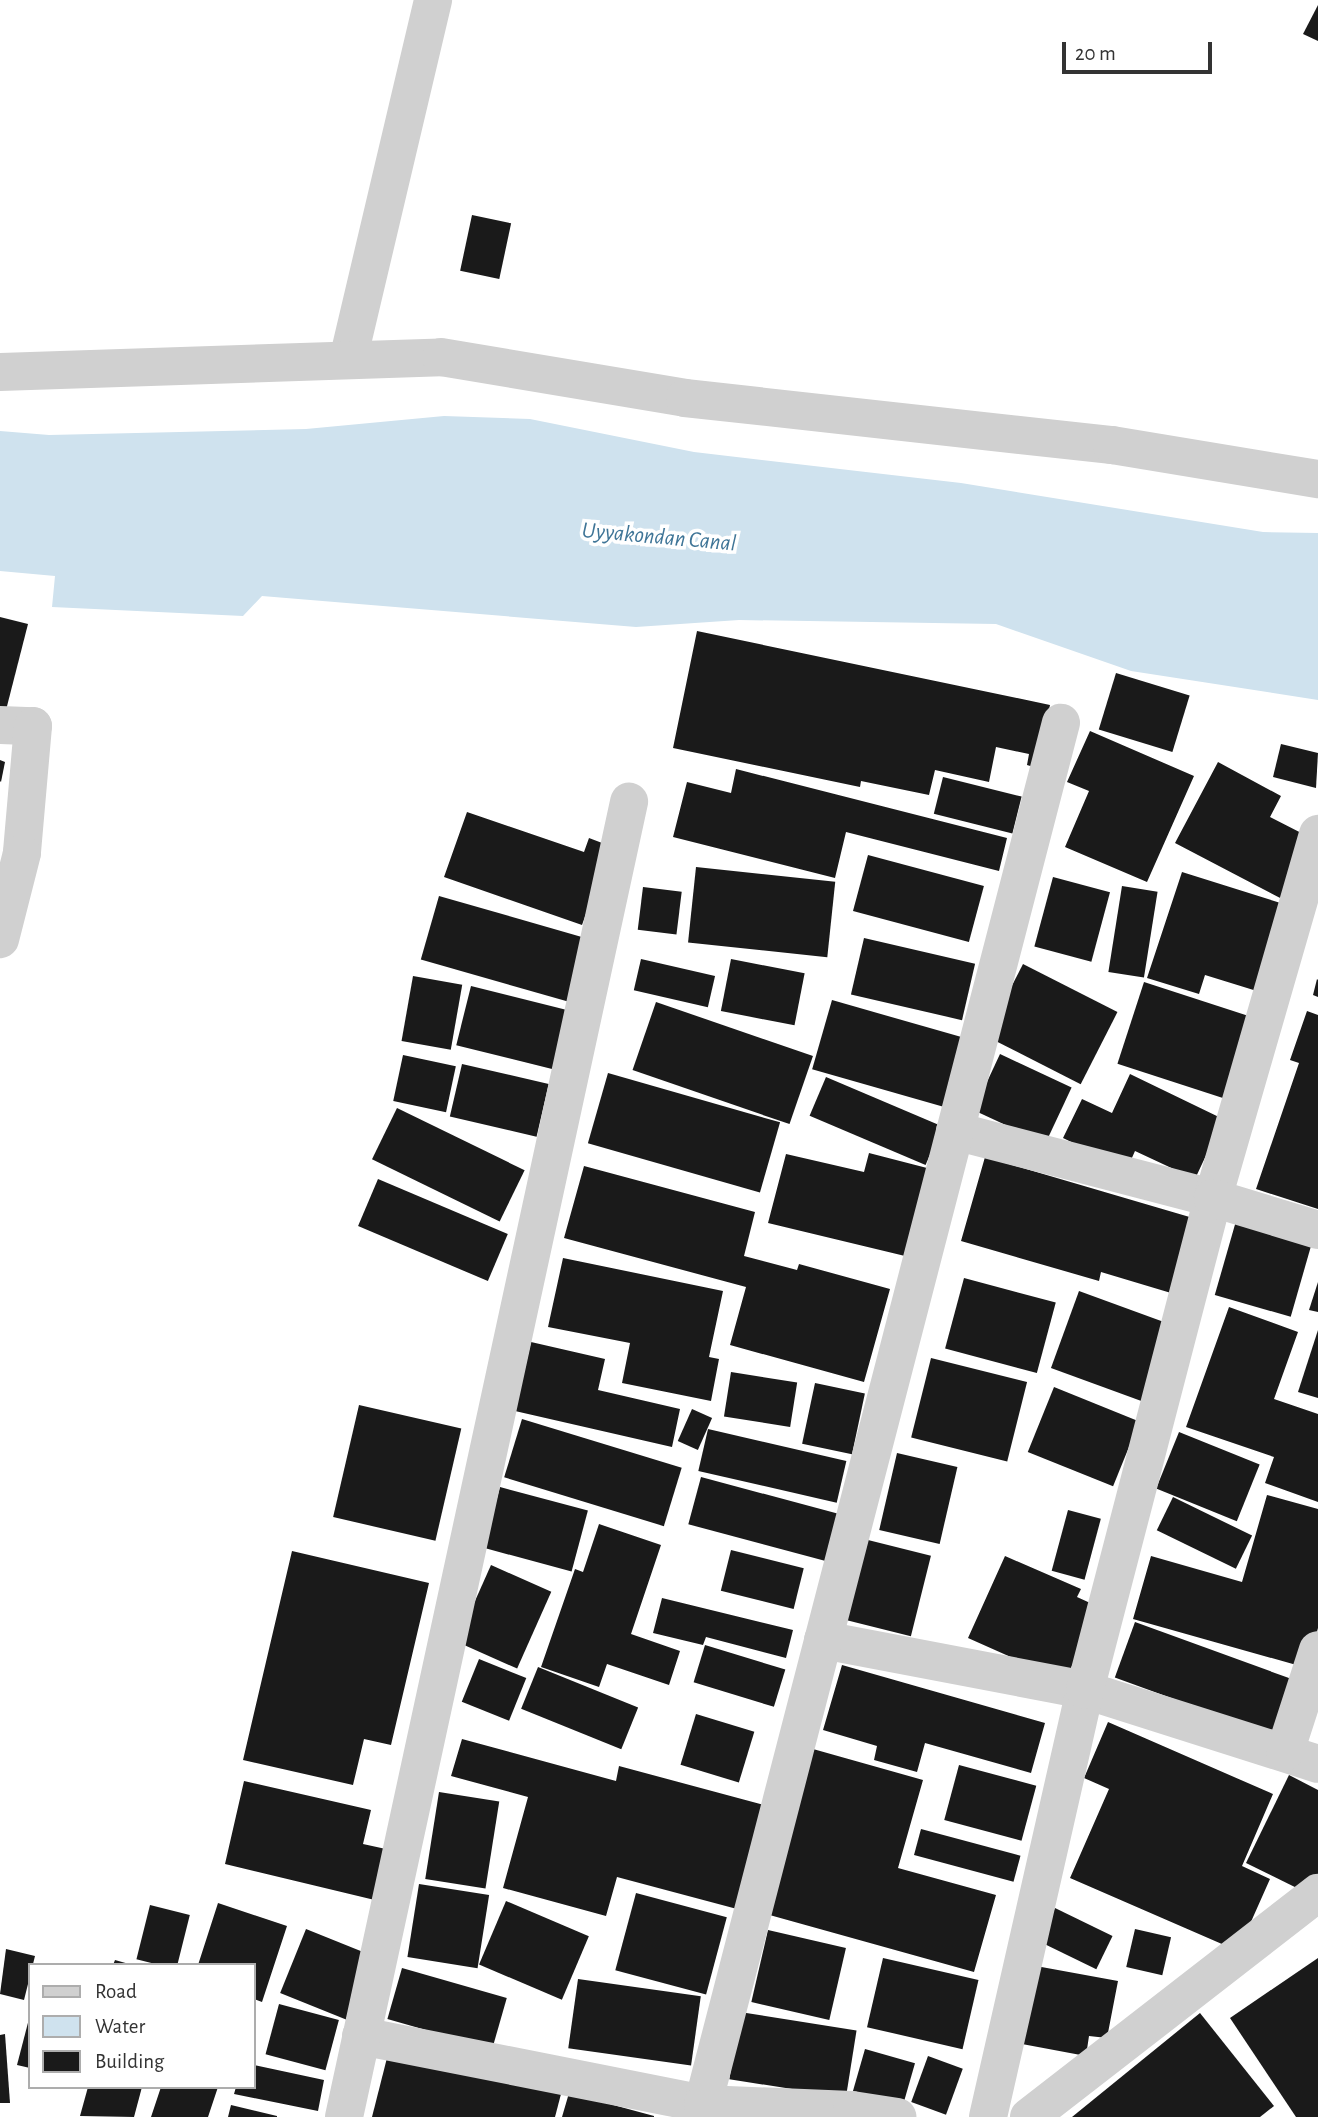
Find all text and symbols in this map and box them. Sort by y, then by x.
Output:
scale bar [1066,28,1216,72]
text: 20 m [1075,43,1116,64]
water label: Uyyakondan Canal [581,517,737,559]
legend [28,1963,256,2089]
text: Road [95,1981,137,2002]
text: Water [95,2016,145,2037]
text: Building [95,2051,164,2072]

